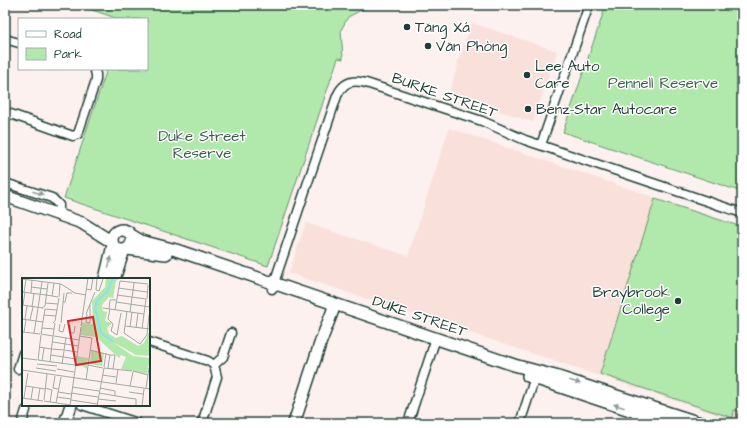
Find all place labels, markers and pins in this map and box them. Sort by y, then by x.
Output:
place label: Tăng Xá [415,17,470,39]
marker: Tăng Xá [402,22,412,32]
place label: Văn Phòng [436,36,507,58]
marker: Văn Phòng [423,41,433,51]
place label: Lee Auto Care [535,56,600,94]
marker: Lee Auto Care [522,70,532,80]
place label: Benz-Star Autocare [536,99,677,120]
marker: Benz-Star Autocare [523,104,533,114]
place label: Braybrook College [592,282,670,321]
marker: Braybrook College [673,296,683,306]

